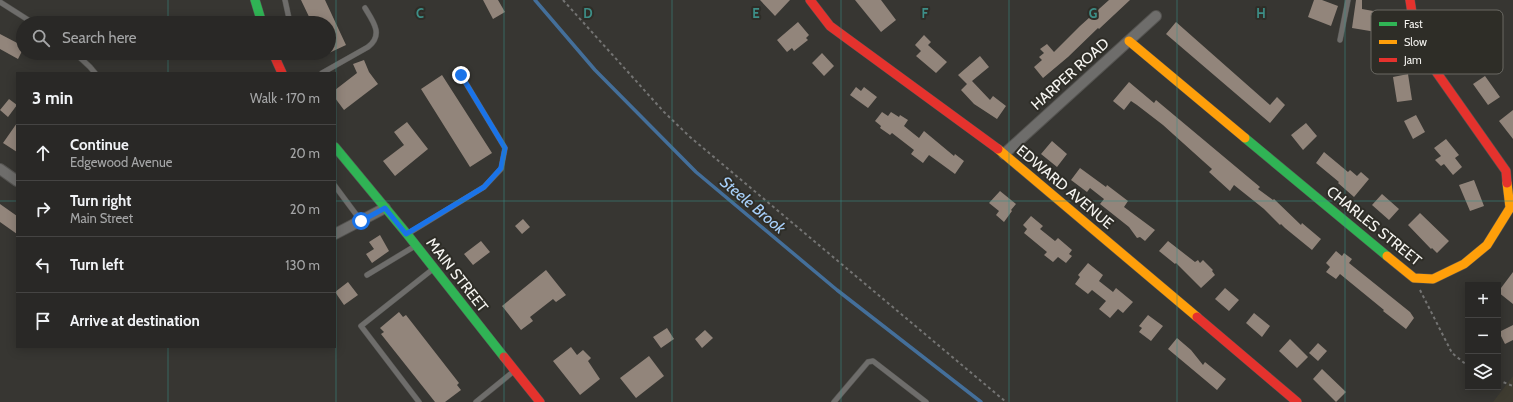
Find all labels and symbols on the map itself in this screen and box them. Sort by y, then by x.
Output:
text: C [416,5,424,21]
text: D [583,5,593,21]
text: E [752,5,760,21]
text: F [922,5,929,21]
text: G [1089,5,1098,21]
text: H [1256,5,1266,21]
legend [1371,10,1503,74]
text: Fast [1404,17,1423,31]
street label: HARPER ROAD [1027,34,1113,114]
text: Slow [1404,35,1427,49]
text: Jam [1403,53,1422,67]
route end [452,66,470,84]
street label: EDWARD AVENUE [1013,141,1117,233]
water label: Steele Brook [717,172,790,238]
street label: CHARLES STREET [1323,182,1425,270]
route start [352,212,370,230]
street label: MAIN STREET [422,234,492,316]

